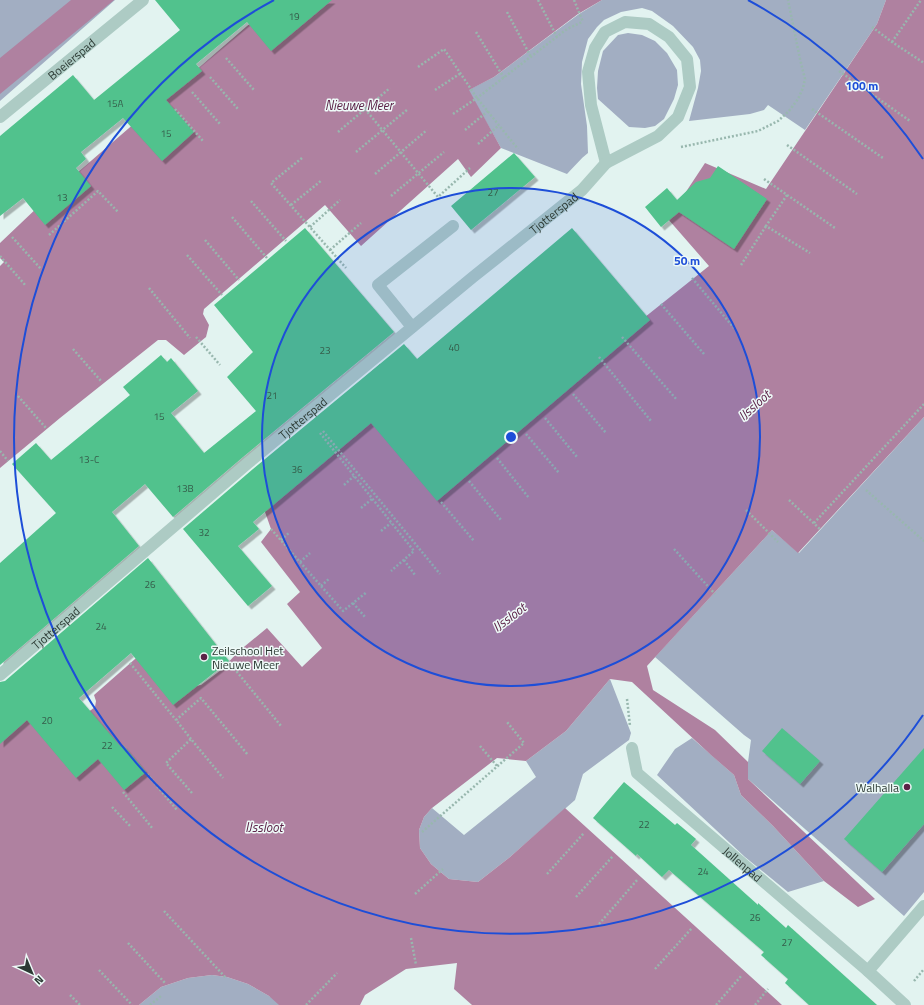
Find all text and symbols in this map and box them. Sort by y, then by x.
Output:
house number: 19 [288,9,300,24]
street label: Boeierspad [43,33,99,84]
text: 100 m [846,76,878,95]
water label: Nieuwe Meer [325,95,395,115]
house number: 15A [106,96,124,111]
house number: 15 [160,126,172,141]
house number: 27 [487,185,499,200]
street label: Tjotterspad [525,187,582,238]
house number: 13 [56,190,68,205]
text: 50 m [674,251,700,270]
house number: 40 [448,340,460,355]
house number: 23 [319,343,331,358]
water label: IJssloot [733,384,776,425]
house number: 21 [266,388,278,403]
street label: Tjotterspad [274,392,331,444]
house number: 15 [153,409,165,424]
centre of rings [504,430,518,444]
house number: 13-C [78,452,100,467]
house number: 36 [291,462,303,477]
house number: 13B [176,481,194,496]
house number: 32 [198,525,210,540]
house number: 26 [144,577,156,592]
water label: IJssloot [488,597,531,636]
street label: Tjotterspad [27,601,84,654]
house number: 24 [95,619,107,634]
place label: Zeilschool Het Nieuwe Meer [212,641,284,674]
marker: Zeilschool Het Nieuwe Meer [199,652,209,662]
house number: 20 [41,713,53,728]
house number: 22 [101,738,113,753]
place label: Walhalla [856,778,899,797]
marker: Walhalla [902,782,912,792]
water label: IJssloot [245,817,285,837]
house number: 22 [638,817,650,832]
street label: Jollenpad [719,841,767,886]
house number: 24 [697,864,709,879]
house number: 26 [749,910,761,925]
house number: 27 [781,935,793,950]
north arrow [12,953,52,993]
text: N [31,972,47,989]

